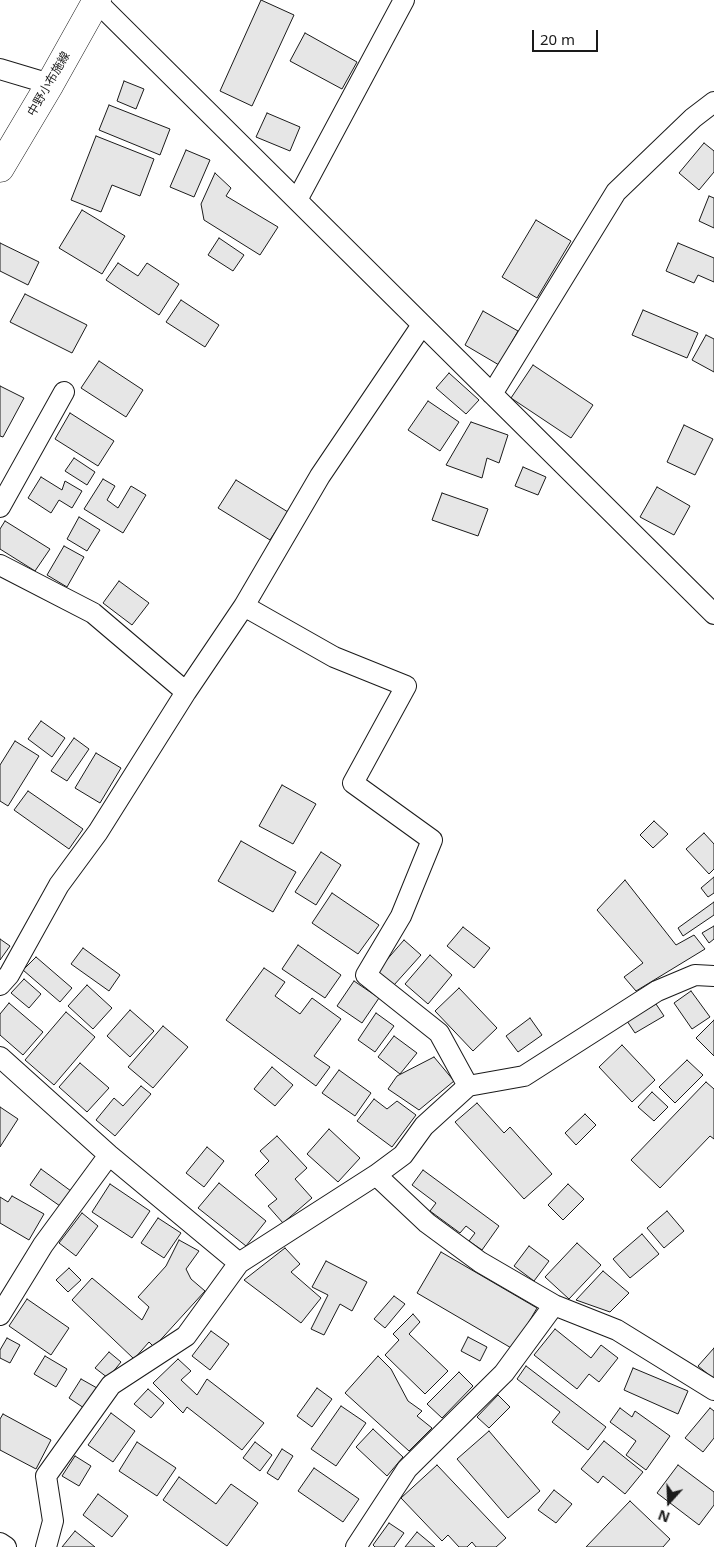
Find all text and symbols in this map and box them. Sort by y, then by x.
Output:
scale bar [534,20,600,52]
text: 20 m [540,29,575,49]
street label: 中野小布施線 [25,49,73,119]
north arrow [644,1477,694,1527]
text: N [655,1506,672,1527]

